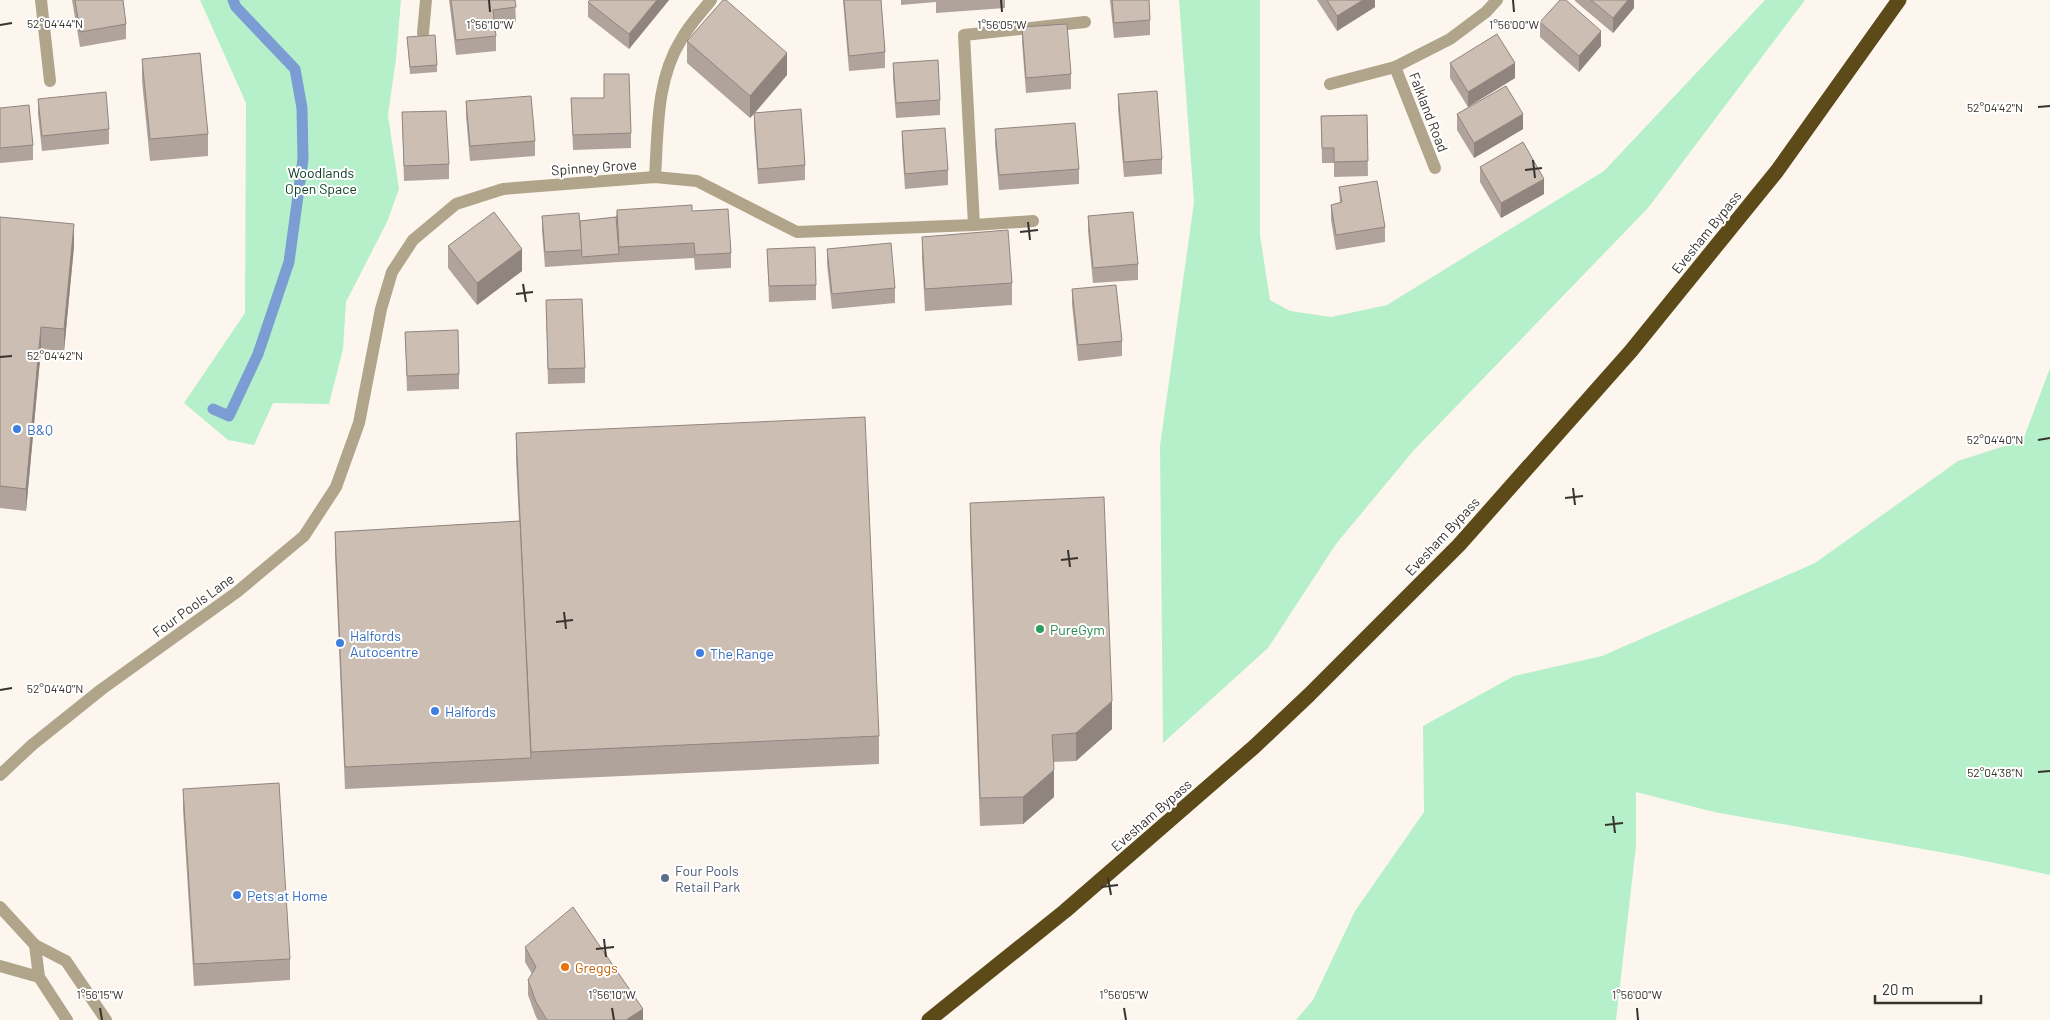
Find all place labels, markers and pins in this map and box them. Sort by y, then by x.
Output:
place label: B&Q [27,421,53,438]
marker: B&Q [11,423,23,435]
place label: PureGym [1050,621,1105,638]
marker: PureGym [1034,623,1046,635]
place label: Halfords Autocentre [350,627,418,660]
marker: Halfords Autocentre [334,637,346,649]
place label: The Range [710,645,774,662]
marker: The Range [694,647,706,659]
place label: Halfords [445,703,496,720]
marker: Halfords [429,705,441,717]
place label: Four Pools Retail Park [675,862,740,895]
marker: Four Pools Retail Park [659,872,671,884]
place label: Pets at Home [247,887,328,904]
marker: Pets at Home [231,889,243,901]
place label: Greggs [575,959,618,976]
marker: Greggs [559,961,571,973]

